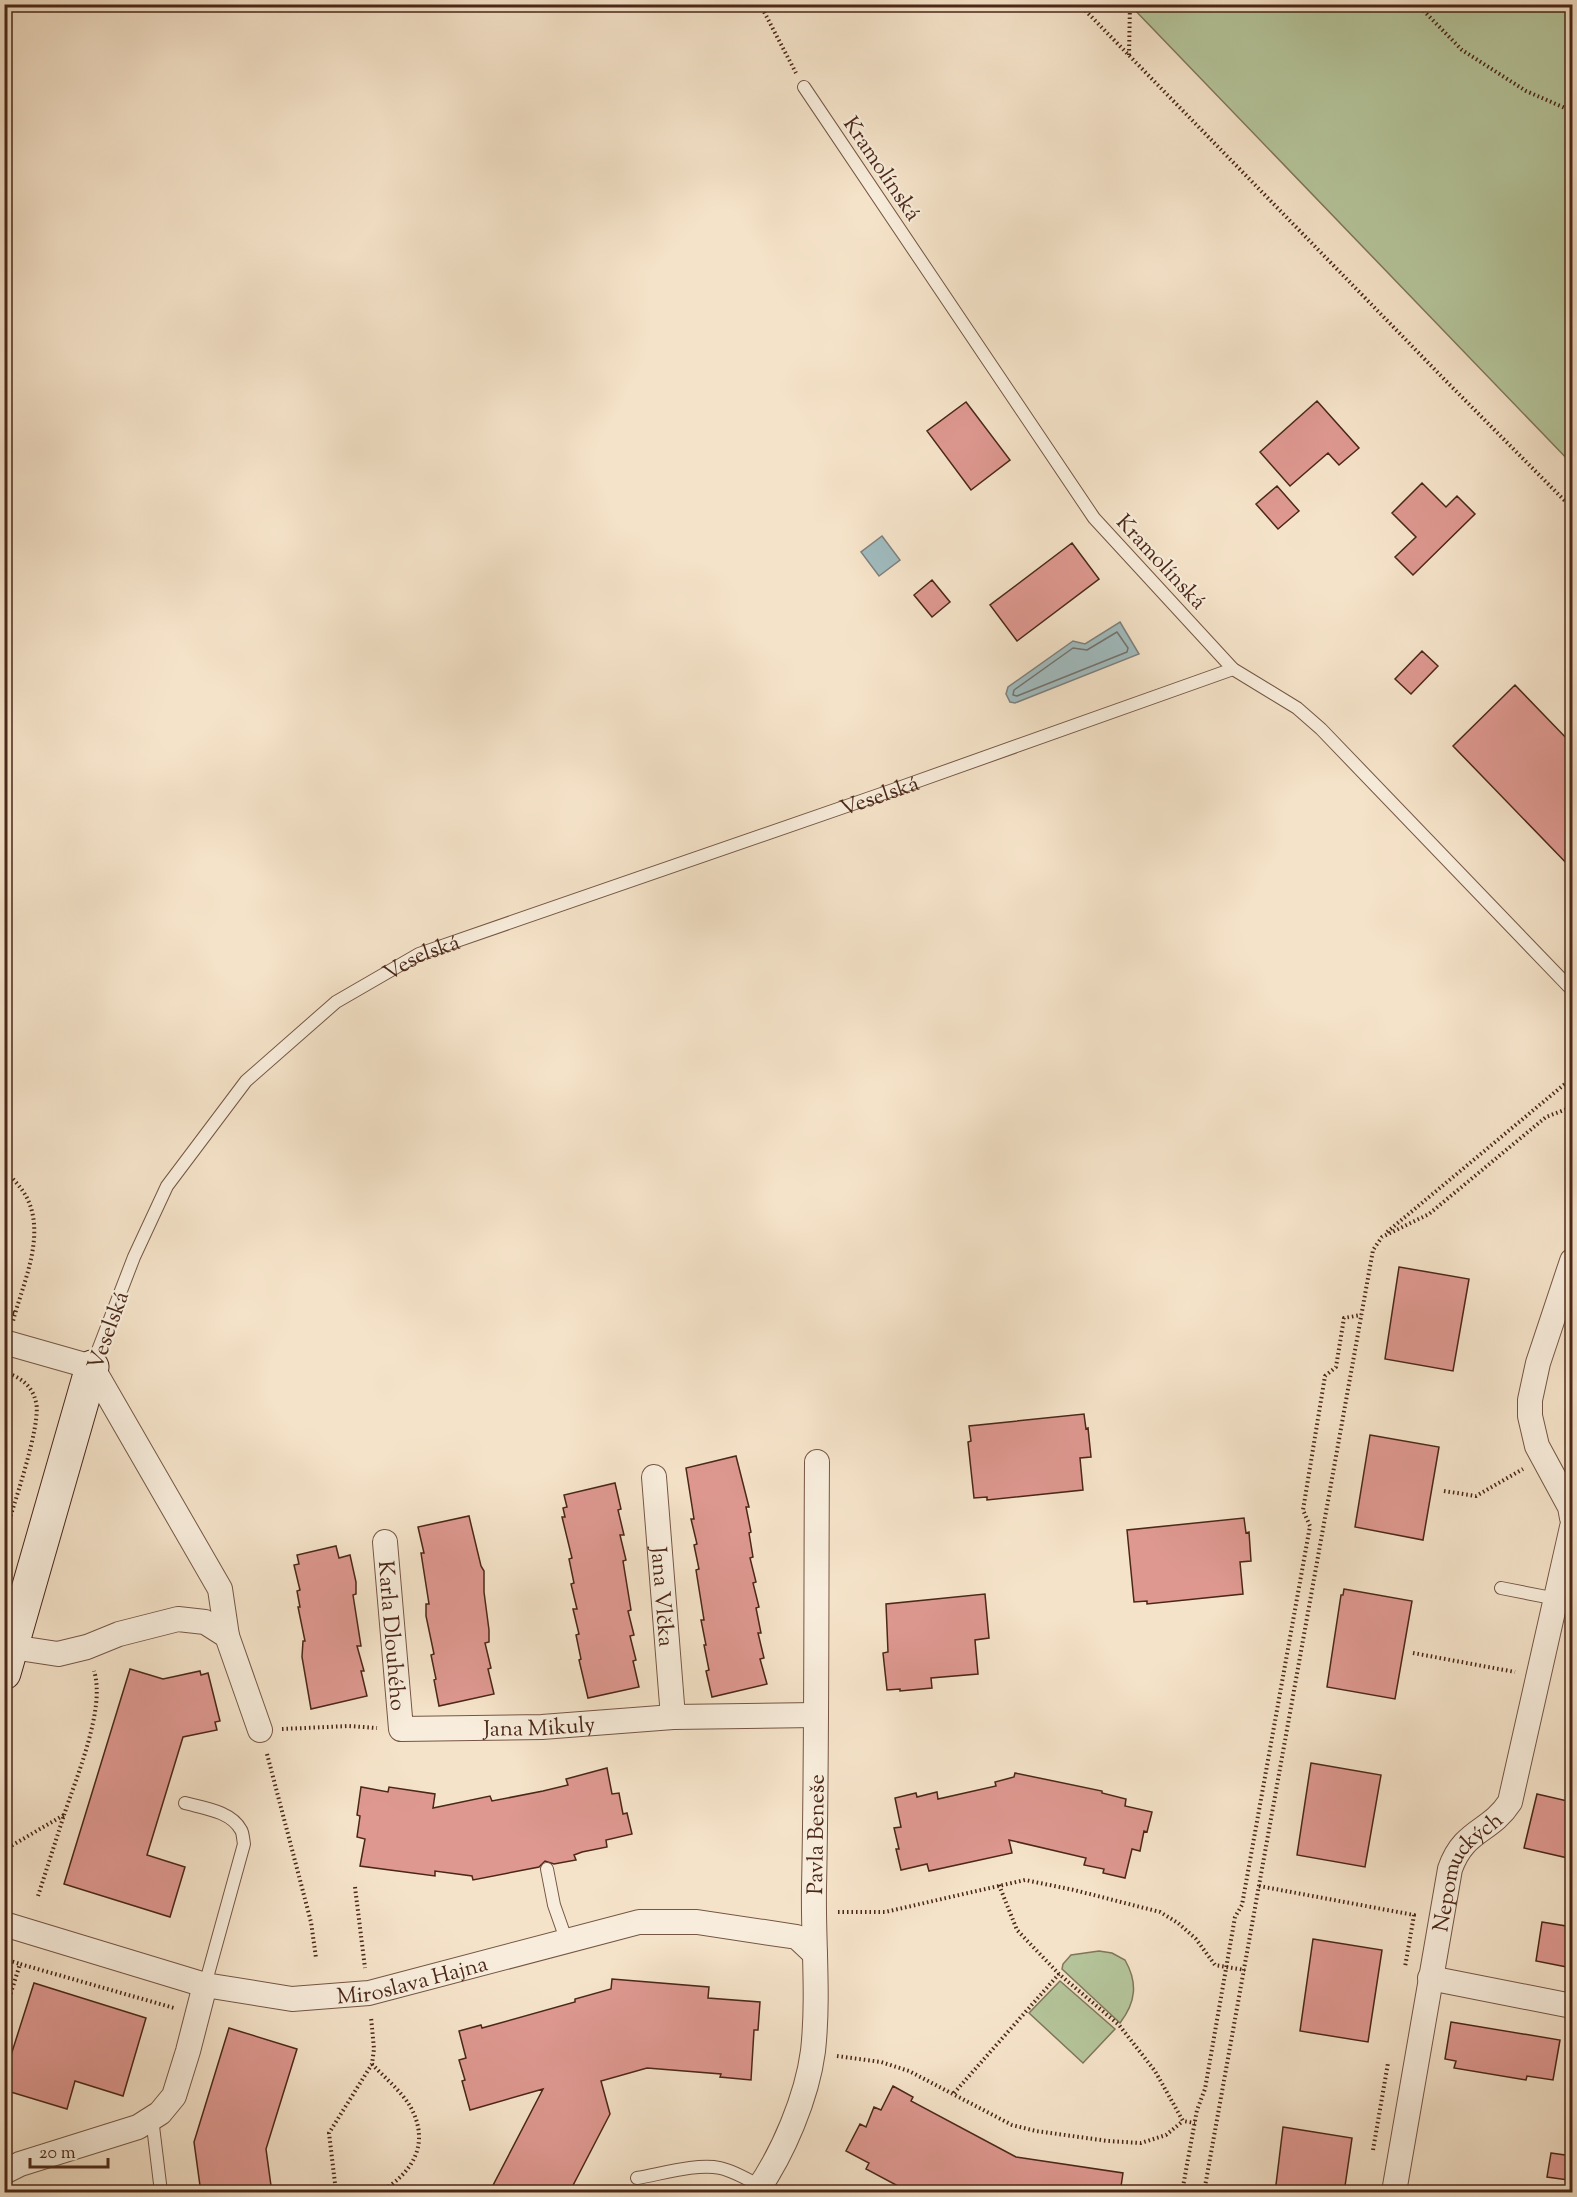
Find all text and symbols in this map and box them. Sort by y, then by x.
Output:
street label: Kramolínská [834,111,927,228]
street label: Kramolínská [1107,508,1212,618]
street label: Veselská [836,769,924,826]
street label: Veselská [378,928,465,990]
street label: Veselská [81,1287,139,1375]
street label: Jana Vlčka [641,1545,680,1648]
street label: Karla Dlouhého [368,1560,412,1712]
street label: Jana Mikuly [482,1710,597,1747]
street label: Pavla Beneše [801,1774,835,1895]
street label: Nepomuckých [1426,1806,1511,1935]
street label: Miroslava Hajna [336,1949,492,2014]
scale bar [30,2131,108,2169]
text: 20 m [39,2141,76,2167]

